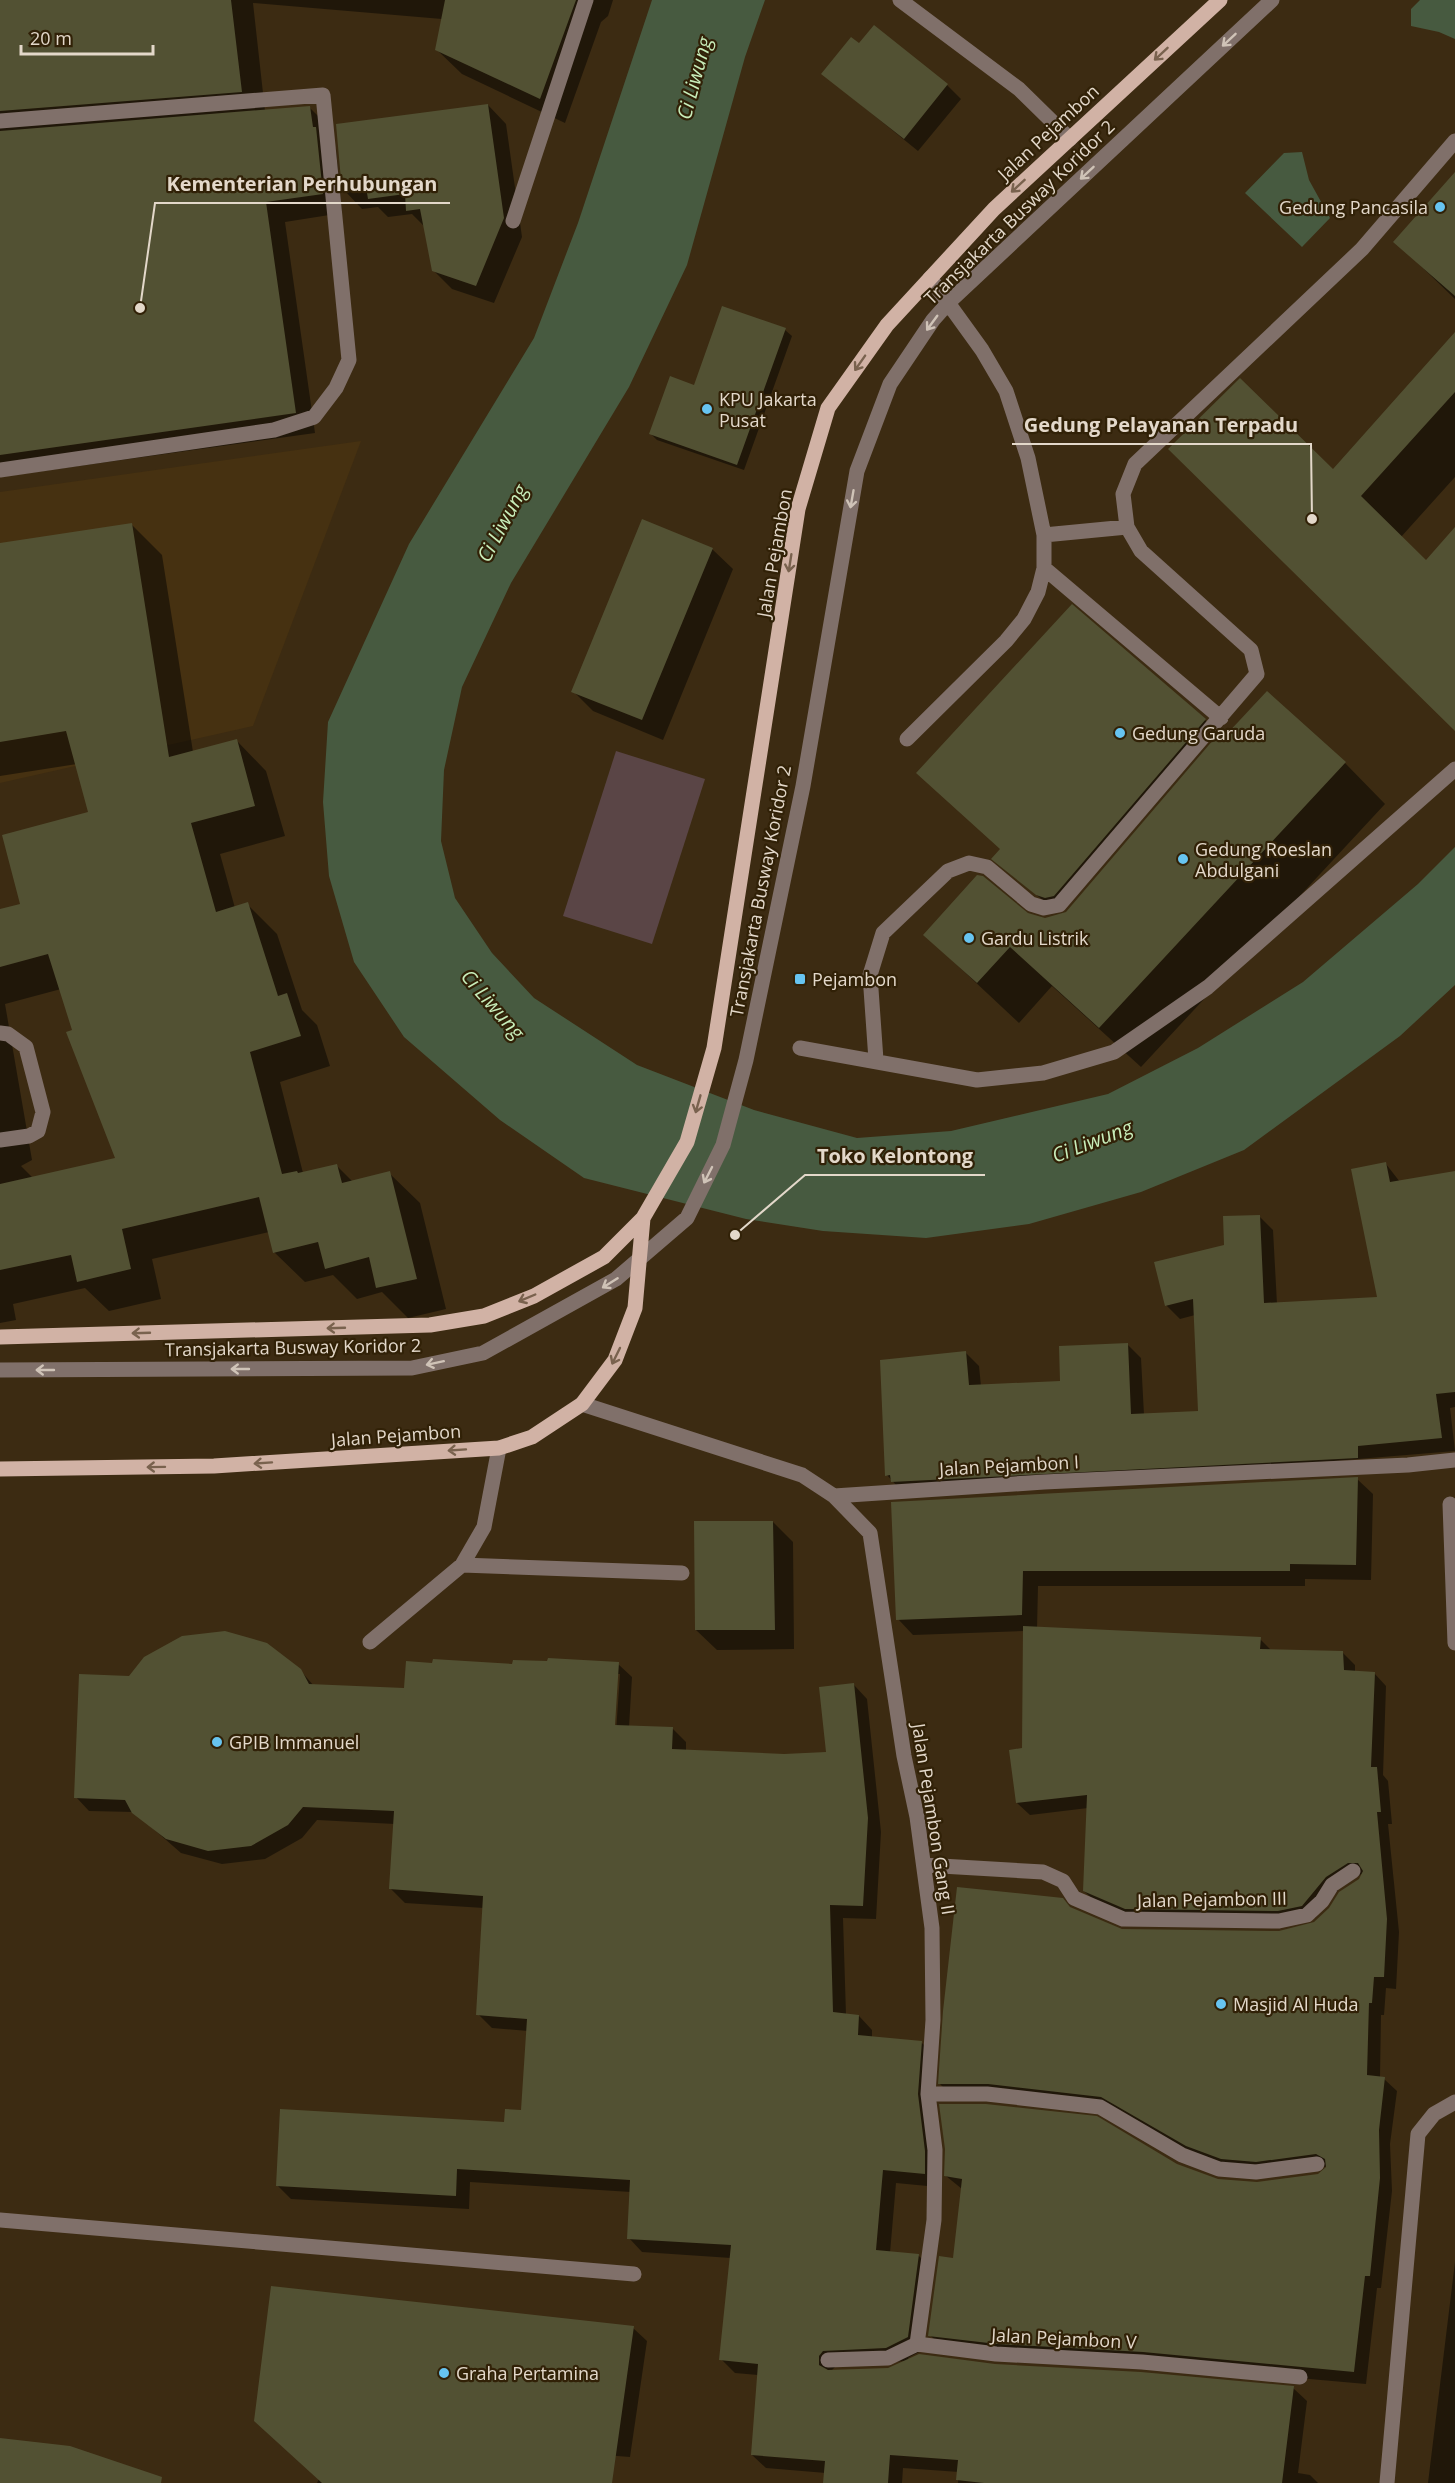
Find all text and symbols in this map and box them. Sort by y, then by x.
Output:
scale bar [21,18,153,56]
text: 20 m [30,26,72,50]
water label: Ci Liwung [670,33,718,122]
one-way arrow [1222,33,1237,47]
one-way arrow [1154,47,1169,61]
street label: Jalan Pejambon [991,79,1104,187]
street label: Transjakarta Busway Koridor 2 [919,114,1119,310]
callout: Kementerian Perhubungan [155,165,450,203]
one-way arrow [1080,166,1095,180]
text: Kementerian Perhubungan [166,170,438,197]
one-way arrow [1011,179,1026,193]
place label: Gedung Pancasila [1279,195,1428,219]
marker: Gedung Pancasila [1433,200,1447,214]
one-way arrow [926,315,938,331]
one-way arrow [854,354,866,370]
place label: KPU Jakarta Pusat [719,387,817,432]
marker: KPU Jakarta Pusat [700,402,714,416]
callout: Gedung Pelayanan Terpadu [1012,406,1311,444]
text: Gedung Pelayanan Terpadu [1024,411,1298,438]
water label: Ci Liwung [470,479,534,567]
street label: Jalan Pejambon [751,487,797,621]
one-way arrow [846,488,857,508]
one-way arrow [784,553,795,573]
place label: Gedung Garuda [1132,721,1265,745]
marker: Gedung Garuda [1113,726,1127,740]
street label: Transjakarta Busway Koridor 2 [724,763,796,1019]
place label: Gedung Roeslan Abdulgani [1195,837,1332,882]
marker: Gedung Roeslan Abdulgani [1176,852,1190,866]
place label: Gardu Listrik [981,926,1089,950]
marker: Gardu Listrik [962,931,976,945]
water label: Ci Liwung [455,963,531,1045]
place label: Pejambon [812,967,897,991]
marker: Pejambon [793,972,807,986]
one-way arrow [692,1094,703,1113]
water label: Ci Liwung [1048,1113,1137,1169]
callout: Toko Kelontong [805,1137,985,1175]
text: Toko Kelontong [817,1142,974,1169]
one-way arrow [702,1165,713,1183]
one-way arrow [602,1277,619,1289]
one-way arrow [518,1293,537,1304]
one-way arrow [327,1322,347,1333]
one-way arrow [132,1327,152,1339]
street label: Transjakarta Busway Koridor 2 [165,1333,421,1361]
one-way arrow [609,1347,621,1365]
one-way arrow [425,1358,445,1369]
one-way arrow [231,1363,251,1375]
one-way arrow [36,1364,56,1376]
street label: Jalan Pejambon [328,1418,462,1452]
one-way arrow [448,1445,468,1456]
street label: Jalan Pejambon I [937,1449,1079,1481]
one-way arrow [253,1457,273,1468]
one-way arrow [146,1461,166,1472]
street label: Jalan Pejambon Gang II [907,1720,961,1916]
place label: GPIB Immanuel [229,1730,359,1754]
marker: GPIB Immanuel [210,1735,224,1749]
street label: Jalan Pejambon III [1135,1886,1287,1912]
place label: Masjid Al Huda [1233,1992,1358,2016]
marker: Masjid Al Huda [1214,1997,1228,2011]
street label: Jalan Pejambon V [989,2322,1138,2354]
place label: Graha Pertamina [456,2361,599,2385]
marker: Graha Pertamina [437,2366,451,2380]

